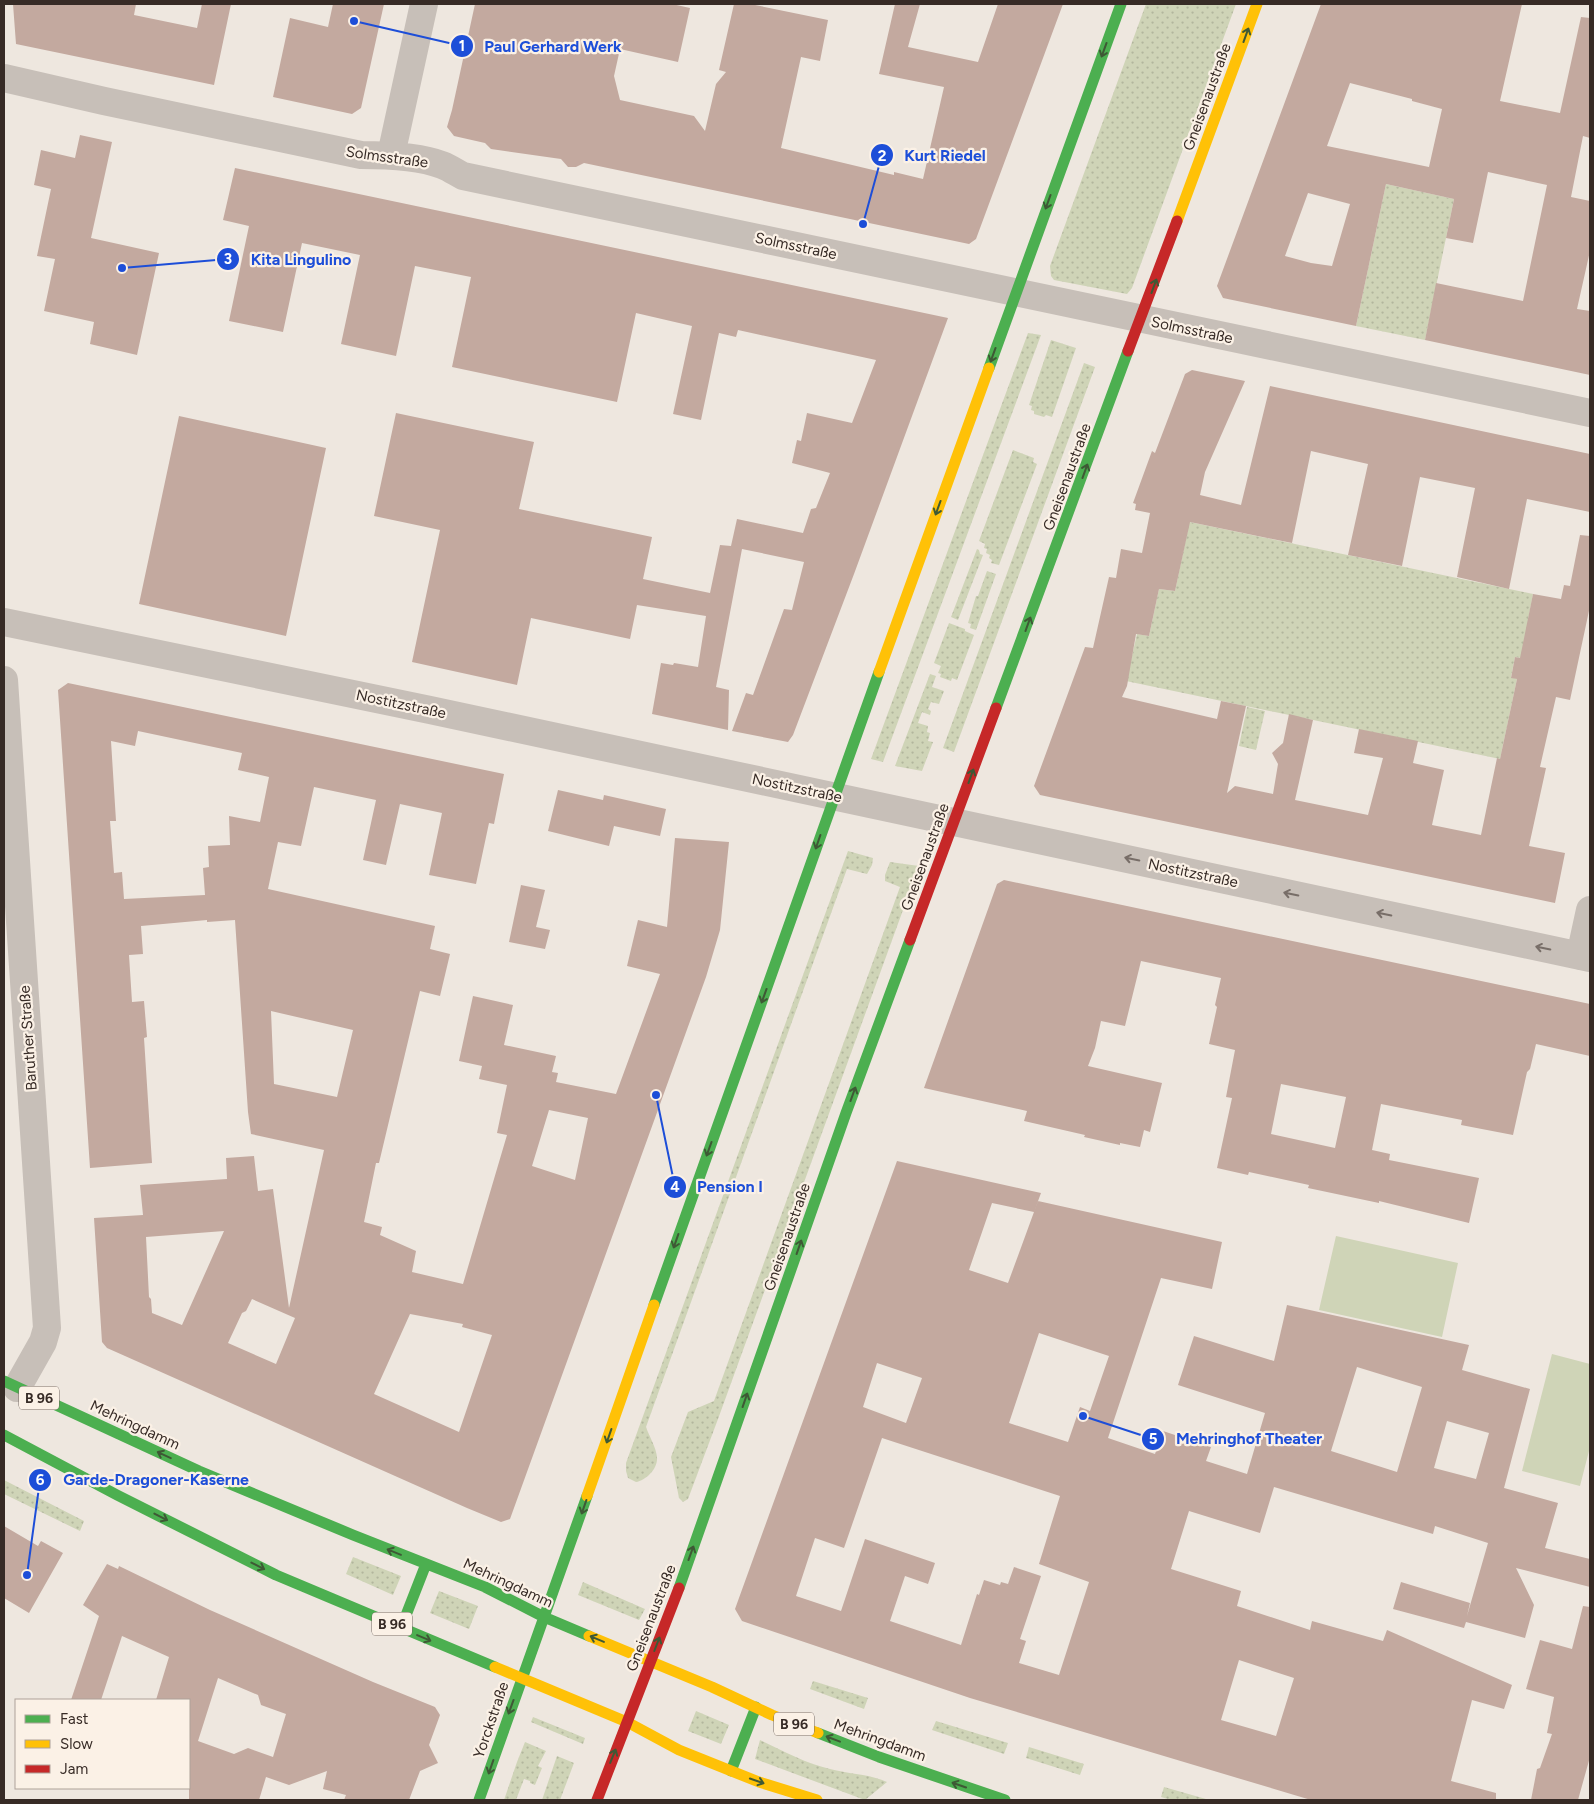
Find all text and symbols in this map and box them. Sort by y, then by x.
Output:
one-way arrow [1242,28,1251,44]
callout: Paul Gerhard Werk [449,31,632,62]
text: 1 [459,37,465,55]
text: Paul Gerhard Werk [484,37,622,56]
one-way arrow [1099,41,1108,57]
street label: Gneisenaustraße [1179,41,1235,153]
callout: Kurt Riedel [869,140,996,171]
street label: Solmsstraße [345,142,429,172]
text: Kurt Riedel [904,146,986,165]
text: 2 [878,147,887,165]
one-way arrow [1043,194,1052,209]
street label: Solmsstraße [754,229,838,263]
callout: Kita Lingulino [216,244,361,275]
text: 3 [224,250,232,268]
text: Kita Lingulino [251,250,351,269]
one-way arrow [1150,279,1159,295]
street label: Solmsstraße [1150,313,1234,347]
one-way arrow [988,347,997,362]
street label: Gneisenaustraße [1039,421,1095,533]
one-way arrow [1081,464,1090,480]
one-way arrow [933,500,942,515]
one-way arrow [1024,616,1033,632]
street label: Nostitzstraße [354,686,448,722]
one-way arrow [967,769,976,784]
street label: Nostitzstraße [750,770,844,806]
street label: Gneisenaustraße [897,801,953,913]
one-way arrow [813,834,822,850]
one-way arrow [1124,854,1140,864]
street label: Nostitzstraße [1146,855,1240,891]
one-way arrow [1283,888,1299,898]
one-way arrow [1376,908,1392,918]
one-way arrow [1535,943,1551,952]
street label: Baruther Straße [15,985,41,1091]
one-way arrow [759,987,768,1003]
one-way arrow [850,1086,859,1101]
one-way arrow [704,1140,713,1156]
callout: Pension I [662,1171,773,1202]
text: Pension I [697,1177,763,1196]
text: 4 [670,1178,680,1196]
street label: Gneisenaustraße [760,1181,814,1293]
one-way arrow [671,1233,681,1249]
one-way arrow [795,1239,804,1255]
road number: B 96 [19,1386,59,1410]
one-way arrow [741,1392,751,1408]
street label: Mehringdamm [87,1396,183,1454]
callout: Mehringhof Theater [1141,1423,1332,1454]
one-way arrow [604,1428,613,1443]
text: Mehringhof Theater [1176,1429,1322,1448]
text: 5 [1149,1430,1158,1448]
one-way arrow [157,1449,172,1459]
callout: Garde-Dragoner-Kaserne [28,1464,259,1495]
text: Garde-Dragoner-Kaserne [63,1470,249,1489]
text: 6 [36,1471,45,1489]
one-way arrow [579,1498,588,1514]
one-way arrow [153,1513,168,1522]
one-way arrow [387,1546,402,1556]
one-way arrow [687,1546,696,1561]
street label: Mehringdamm [460,1554,556,1612]
one-way arrow [250,1562,265,1571]
street label: Gneisenaustraße [622,1562,680,1674]
road number: B 96 [372,1612,412,1636]
one-way arrow [416,1633,431,1643]
one-way arrow [590,1634,605,1643]
one-way arrow [653,1637,663,1652]
street label: Yorckstraße [470,1680,512,1760]
legend [15,1699,190,1789]
one-way arrow [506,1699,515,1715]
text: Fast [60,1710,89,1728]
road number: B 96 [774,1712,814,1736]
street label: Mehringdamm [831,1715,929,1765]
one-way arrow [826,1734,841,1743]
text: Slow [60,1735,93,1753]
one-way arrow [609,1749,619,1764]
one-way arrow [485,1758,495,1774]
text: Jam [60,1760,88,1778]
one-way arrow [749,1777,765,1786]
one-way arrow [952,1780,967,1789]

